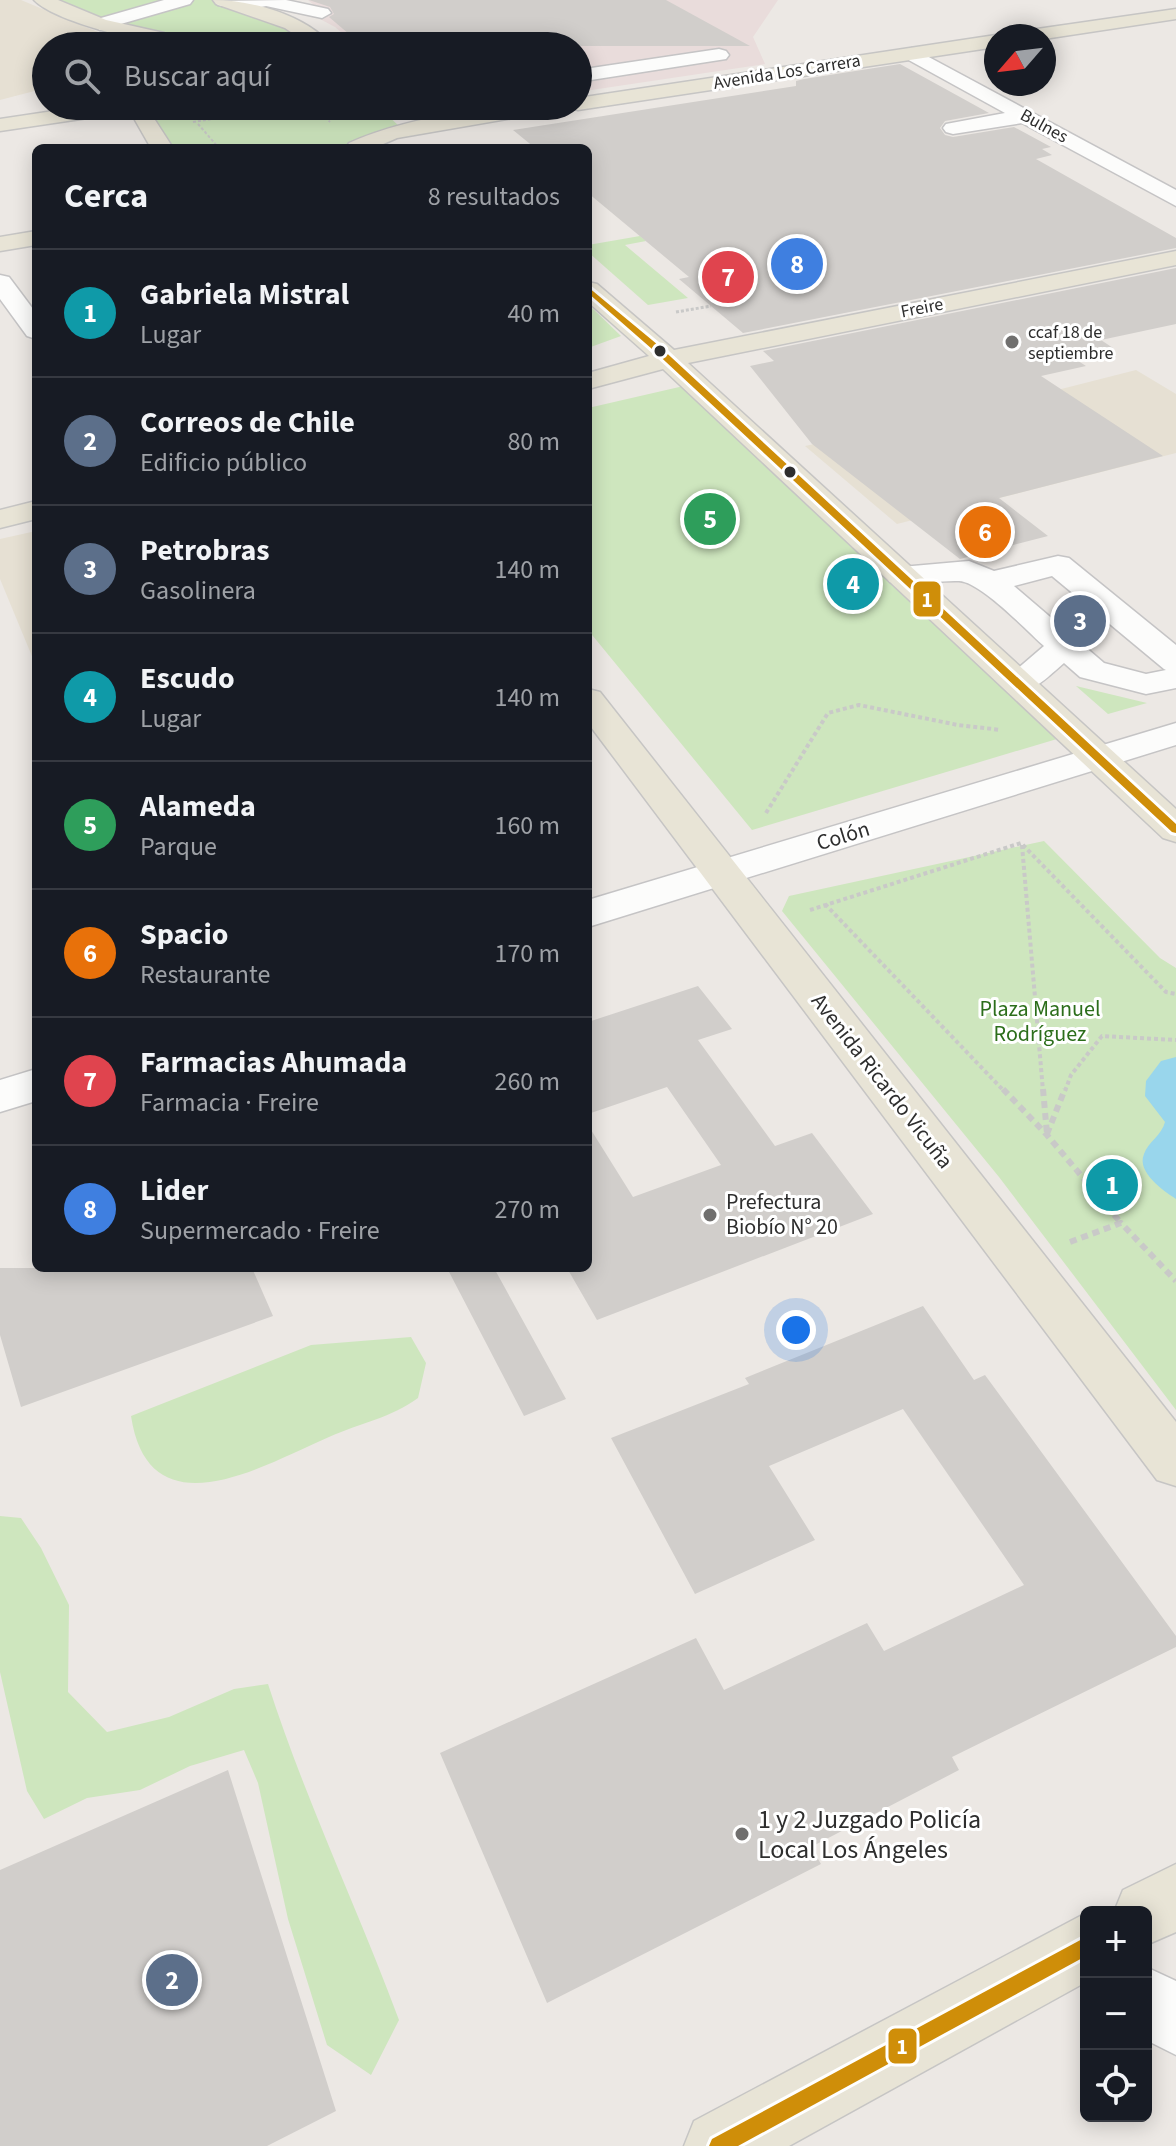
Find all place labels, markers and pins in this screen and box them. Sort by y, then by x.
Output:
pin: 8 [771,234,823,294]
pin: 7 [702,247,754,307]
place label: ccaf 18 de septiembre [1028,320,1114,366]
marker: ccaf 18 de septiembre [1003,333,1021,351]
unlabelled marker [652,343,668,359]
unlabelled marker [782,464,798,480]
pin: 5 [684,489,736,549]
pin: 6 [959,502,1011,562]
pin: 4 [827,554,879,614]
pin: 3 [1054,591,1106,651]
pin: 1 [1086,1155,1138,1215]
place label: Prefectura Biobío N° 20 [726,1186,838,1243]
marker: Prefectura Biobío N° 20 [701,1206,719,1224]
place label: 1 y 2 Juzgado Policía Local Los Ángeles [758,1801,981,1868]
marker: 1 y 2 Juzgado Policía Local Los Ángeles [733,1825,751,1843]
pin: 2 [146,1950,198,2010]

